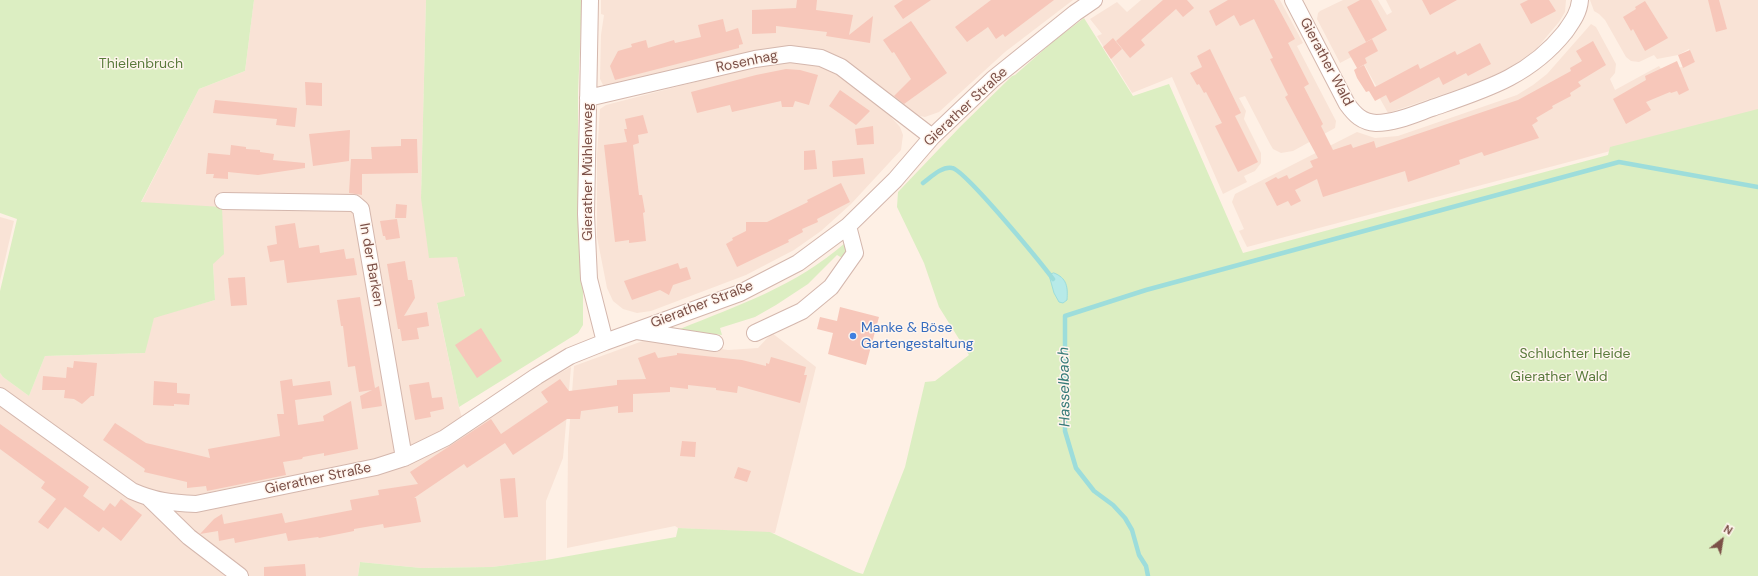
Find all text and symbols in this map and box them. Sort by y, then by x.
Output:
street label: Gierather Wald [1296,15,1356,109]
street label: Rosenhag [715,47,779,77]
park label: Thielenbruch [99,56,183,72]
street label: Gierather Straße [921,64,1011,150]
street label: Gierather Mühlenweg [580,103,596,241]
street label: In der Barken [355,222,387,308]
street label: Gierather Straße [648,278,756,332]
place label: Manke & Böse Gartengestaltung [861,320,973,352]
marker: Manke & Böse Gartengestaltung [848,331,858,341]
park label: Schluchter Heide [1519,346,1631,362]
water label: Hasselbach [1055,347,1075,427]
park label: Gierather Wald [1510,369,1608,385]
street label: Gierather Straße [263,460,373,498]
north arrow [1702,520,1742,560]
text: N [1721,522,1735,538]

